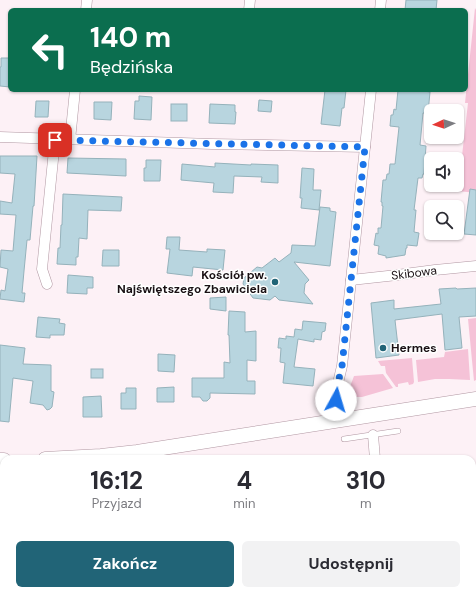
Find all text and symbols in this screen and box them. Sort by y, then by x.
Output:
text: 140 m [90,19,171,56]
icon: left [24,24,76,76]
text: Będzińska [90,55,173,79]
north arrow [424,104,464,144]
map controls [424,104,464,240]
pin [38,123,72,157]
icon: arrive [44,129,66,151]
button: sound [424,152,464,192]
button: search [424,200,464,240]
street label: Skibowa [390,262,438,284]
place label: Kościół pw. Najświętszego Zbawiciela [117,267,267,297]
marker: Kościół pw. Najświętszego Zbawiciela [270,277,280,287]
place label: Hermes [391,340,437,356]
marker: Hermes [378,343,388,353]
position arrow [315,379,357,421]
text: 16:12 [90,465,143,496]
text: 4 [237,465,252,496]
text: 310 [346,465,386,496]
text: Przyjazd [92,495,142,512]
text: min [233,495,255,512]
text: m [360,495,372,512]
button: Zakończ [16,541,234,587]
button: Udostępnij [242,541,460,587]

